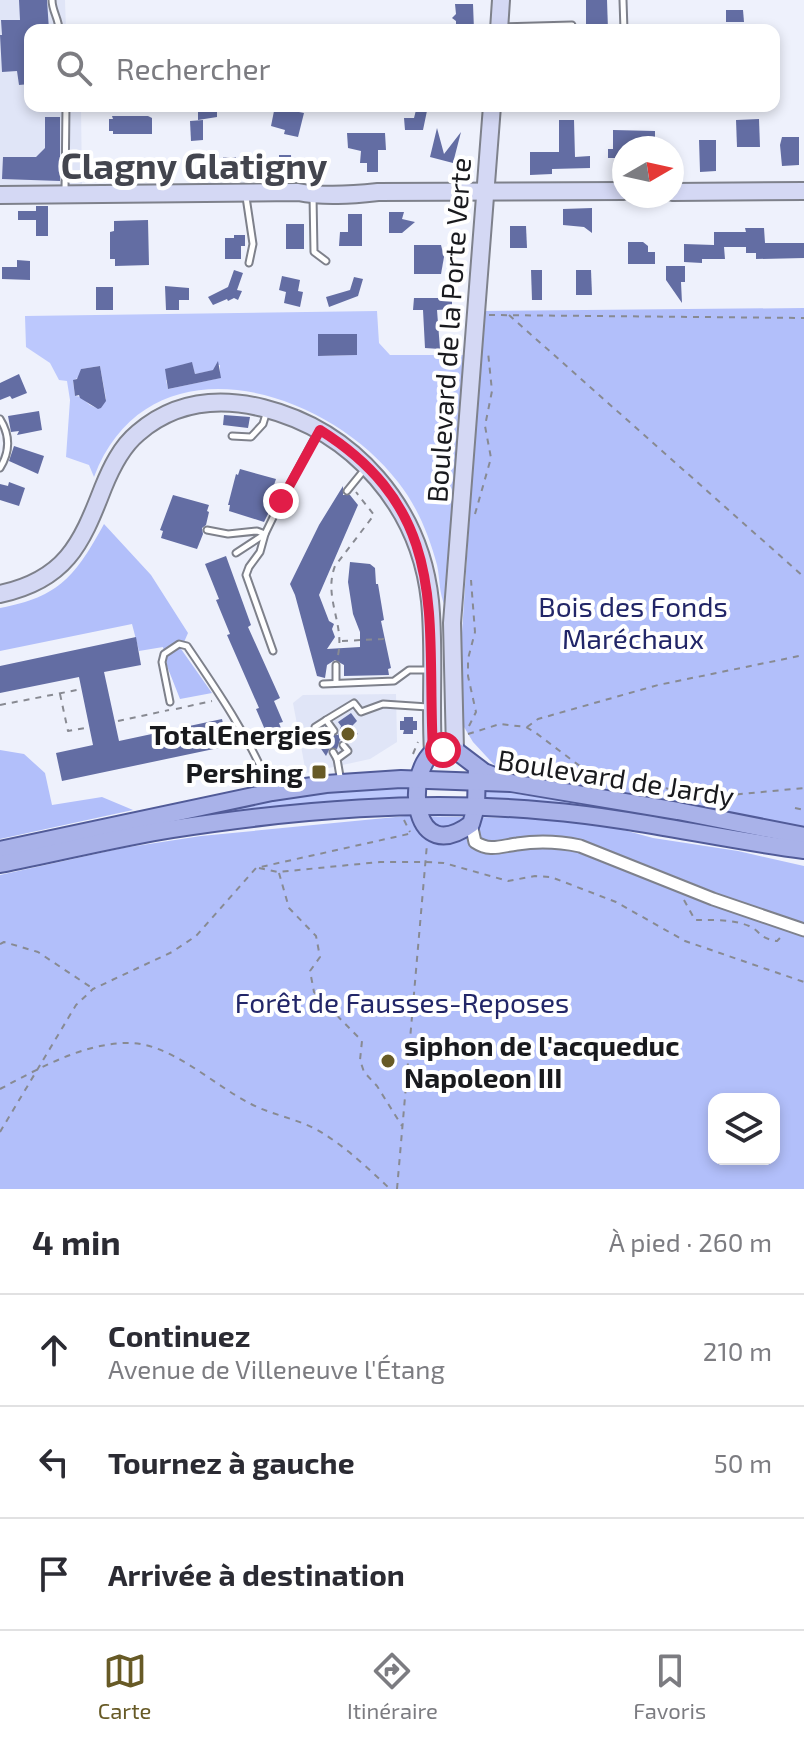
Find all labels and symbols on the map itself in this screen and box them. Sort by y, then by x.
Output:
north arrow [612,136,684,208]
district label: Clagny Glatigny [61,143,328,187]
street label: Boulevard de la Porte Verte [419,156,477,504]
route end [263,483,299,519]
park label: Bois des Fonds Maréchaux [538,589,728,655]
place label: TotalEnergies [150,717,332,751]
marker: TotalEnergies [339,725,357,743]
route start [425,732,461,768]
street label: Boulevard de Jardy [495,741,737,813]
place label: Pershing [186,755,303,789]
marker: Pershing [310,763,328,781]
park label: Forêt de Fausses-Reposes [235,985,569,1019]
place label: siphon de l'acqueduc Napoleon III [404,1028,679,1094]
marker: siphon de l'acqueduc Napoleon III [379,1052,397,1070]

